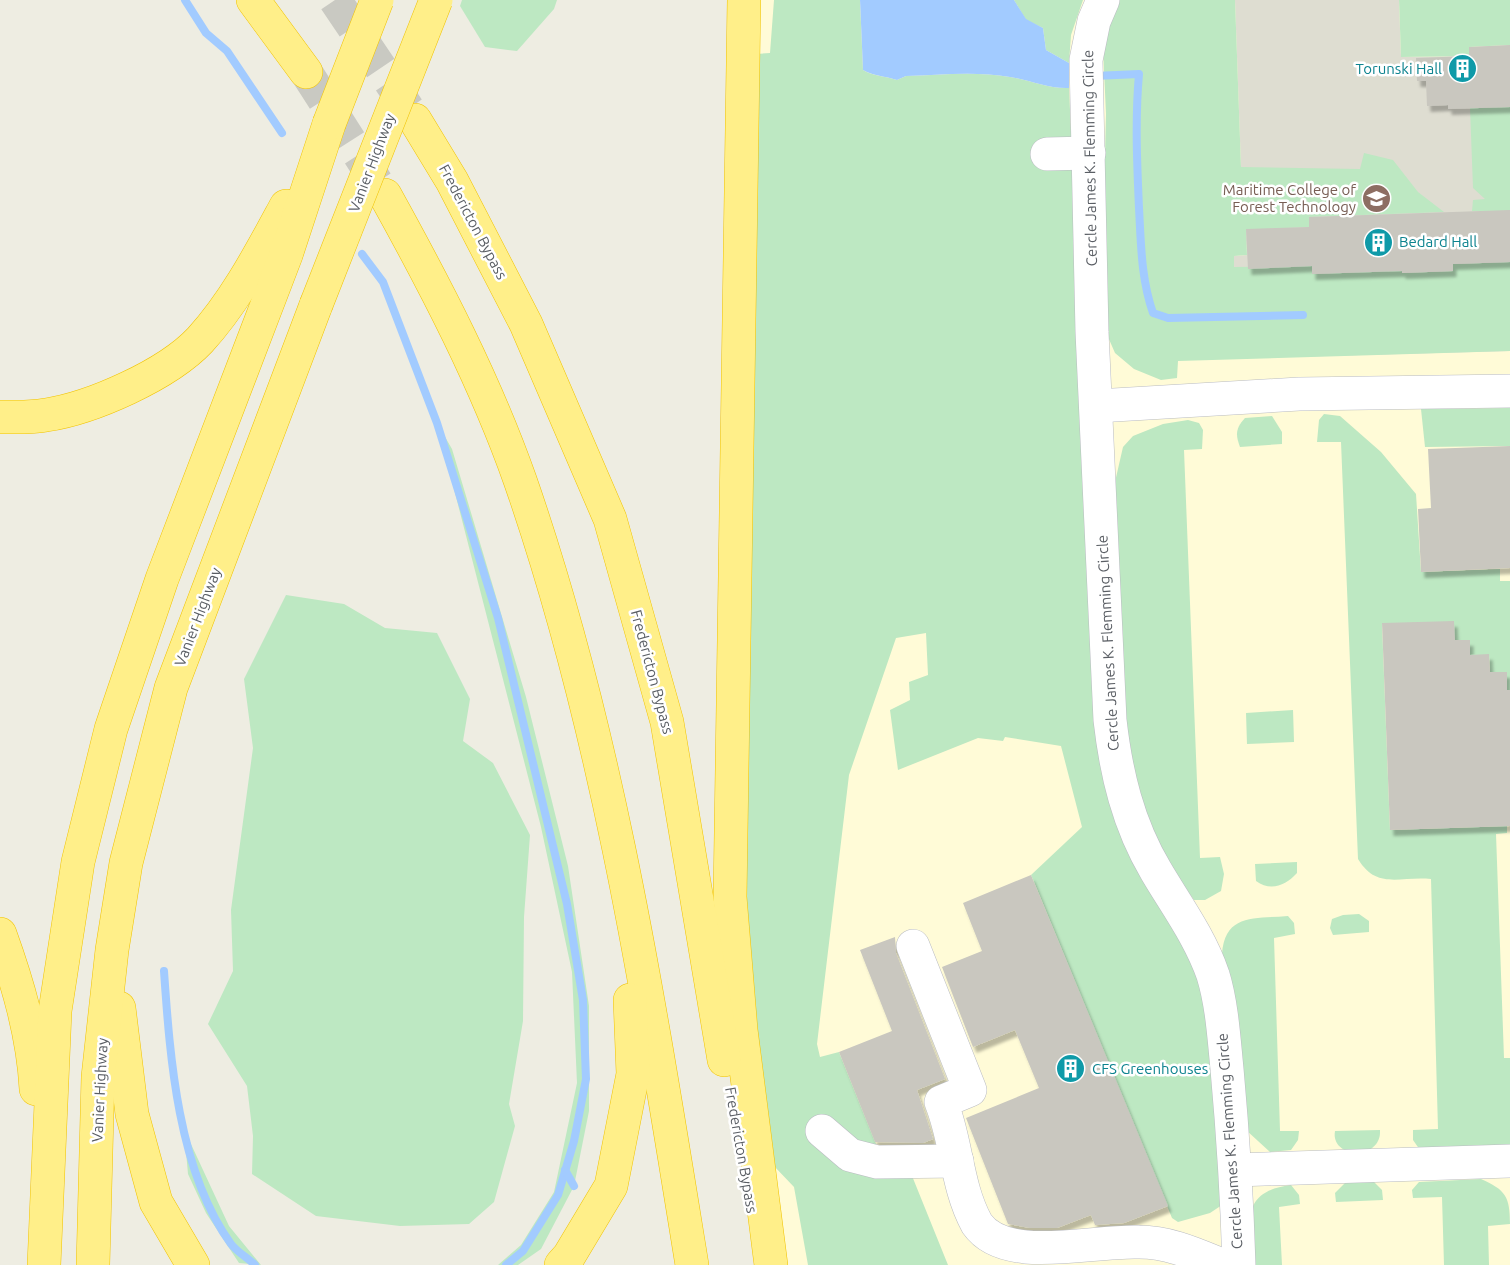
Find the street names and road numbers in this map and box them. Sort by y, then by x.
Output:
street label: Cercle James K. Flemming Circle [1079,50,1100,266]
street label: Vanier Highway [345,111,398,215]
street label: Fredericton Bypass [436,161,511,282]
street label: Cercle James K. Flemming Circle [1093,534,1122,752]
street label: Vanier Highway [171,565,224,669]
street label: Fredericton Bypass [628,608,677,736]
street label: Cercle James K. Flemming Circle [1213,1032,1246,1250]
street label: Vanier Highway [88,1037,111,1143]
street label: Fredericton Bypass [722,1085,761,1214]

